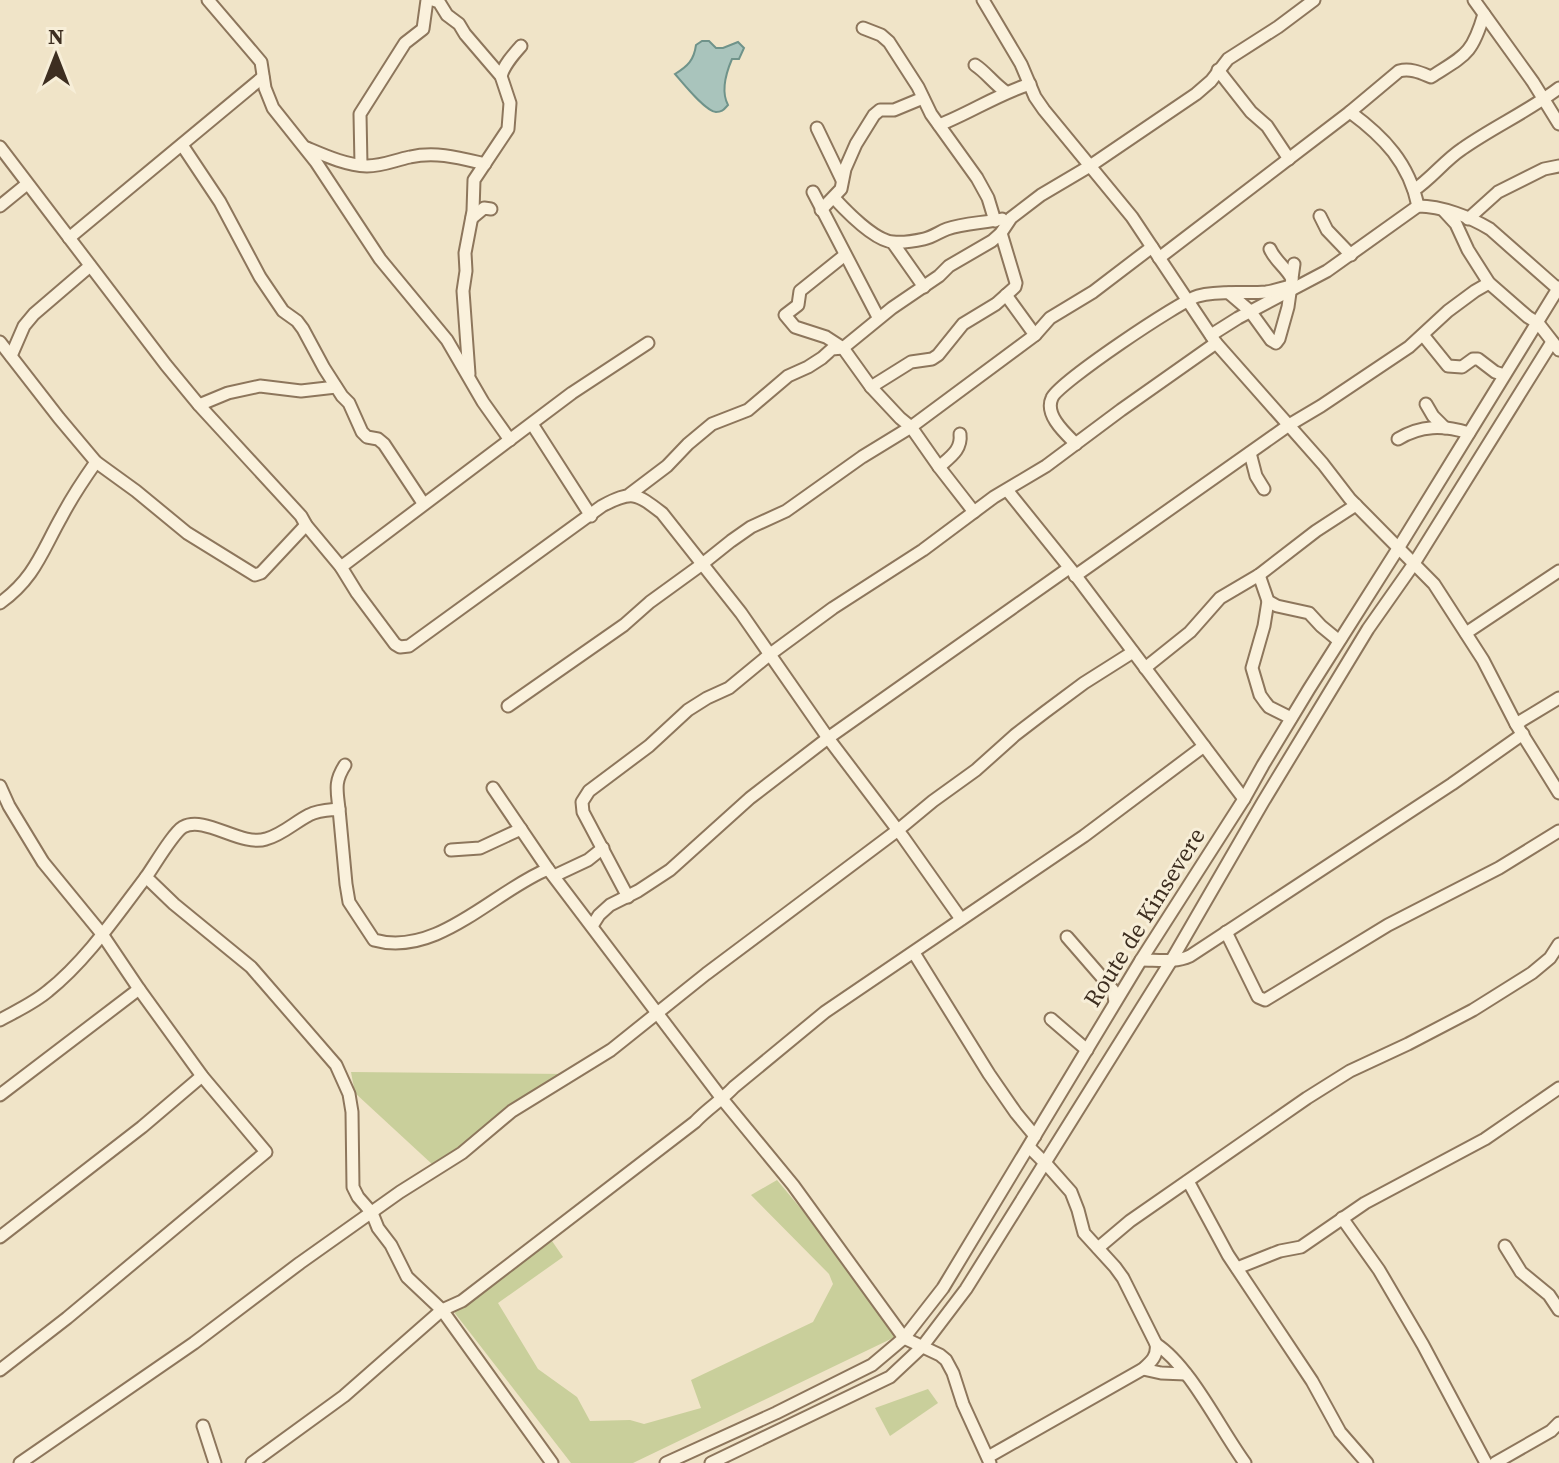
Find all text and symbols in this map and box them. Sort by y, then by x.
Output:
north arrow [16,16,96,96]
text: N [48,21,64,51]
street label: Route de Kinsevere [1076,821,1212,1013]

